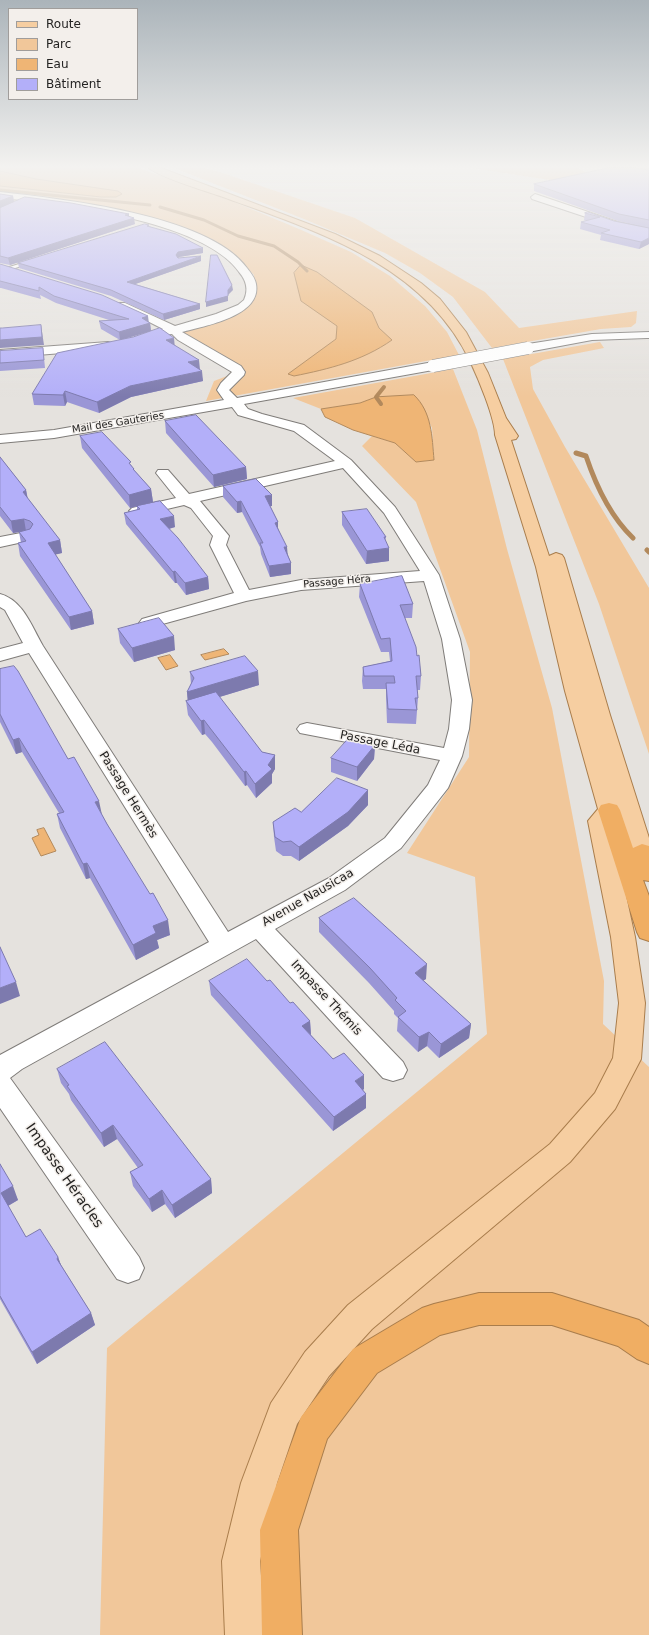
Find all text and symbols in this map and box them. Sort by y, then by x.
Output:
legend [8,8,138,100]
text: Route [46,17,81,31]
text: Parc [46,37,71,51]
text: Eau [46,57,69,71]
text: Bâtiment [46,77,101,91]
street label: Mail des Gauteries [71,410,165,436]
street label: Passage Héra [303,573,371,591]
street label: Passage Léda [339,728,421,758]
street label: Passage Hermès [96,749,160,841]
street label: Avenue Nausicaa [260,866,356,930]
street label: Impasse Thémis [287,957,365,1039]
street label: Impasse Héracles [22,1120,106,1232]

